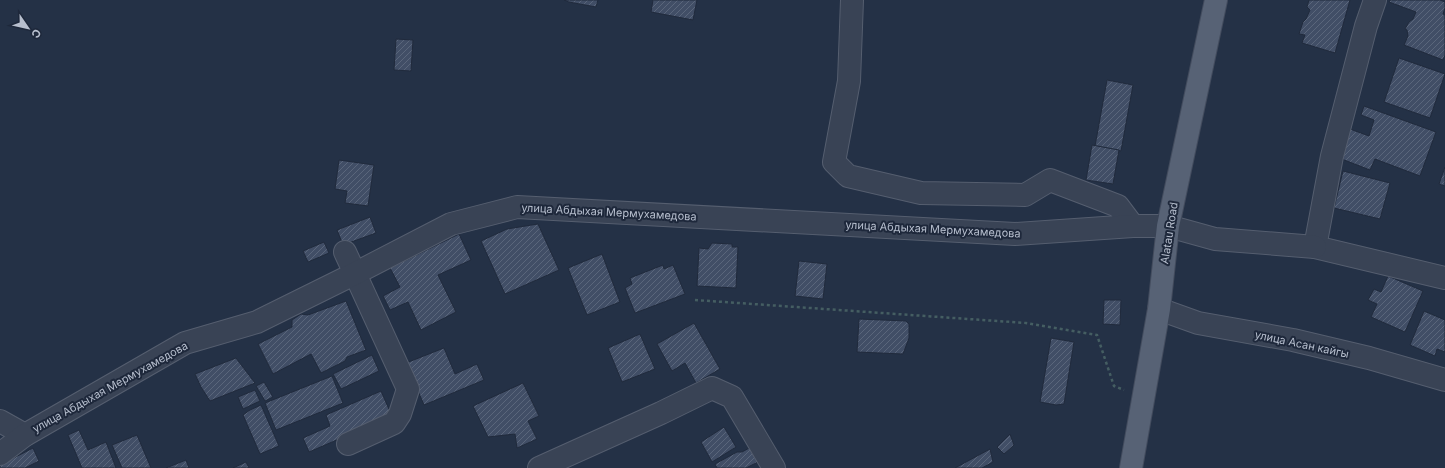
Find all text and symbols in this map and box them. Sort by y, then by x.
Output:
north arrow [8,8,48,48]
text: С [28,26,44,41]
street label: улица Абдыхая Мермухамедова [521,200,697,224]
street label: Alatau Road [1157,201,1181,265]
street label: улица Абдыхая Мермухамедова [845,217,1021,241]
street label: улица Асан кайгы [1254,327,1350,361]
street label: улица Абдыхая Мермухамедова [30,338,190,436]

